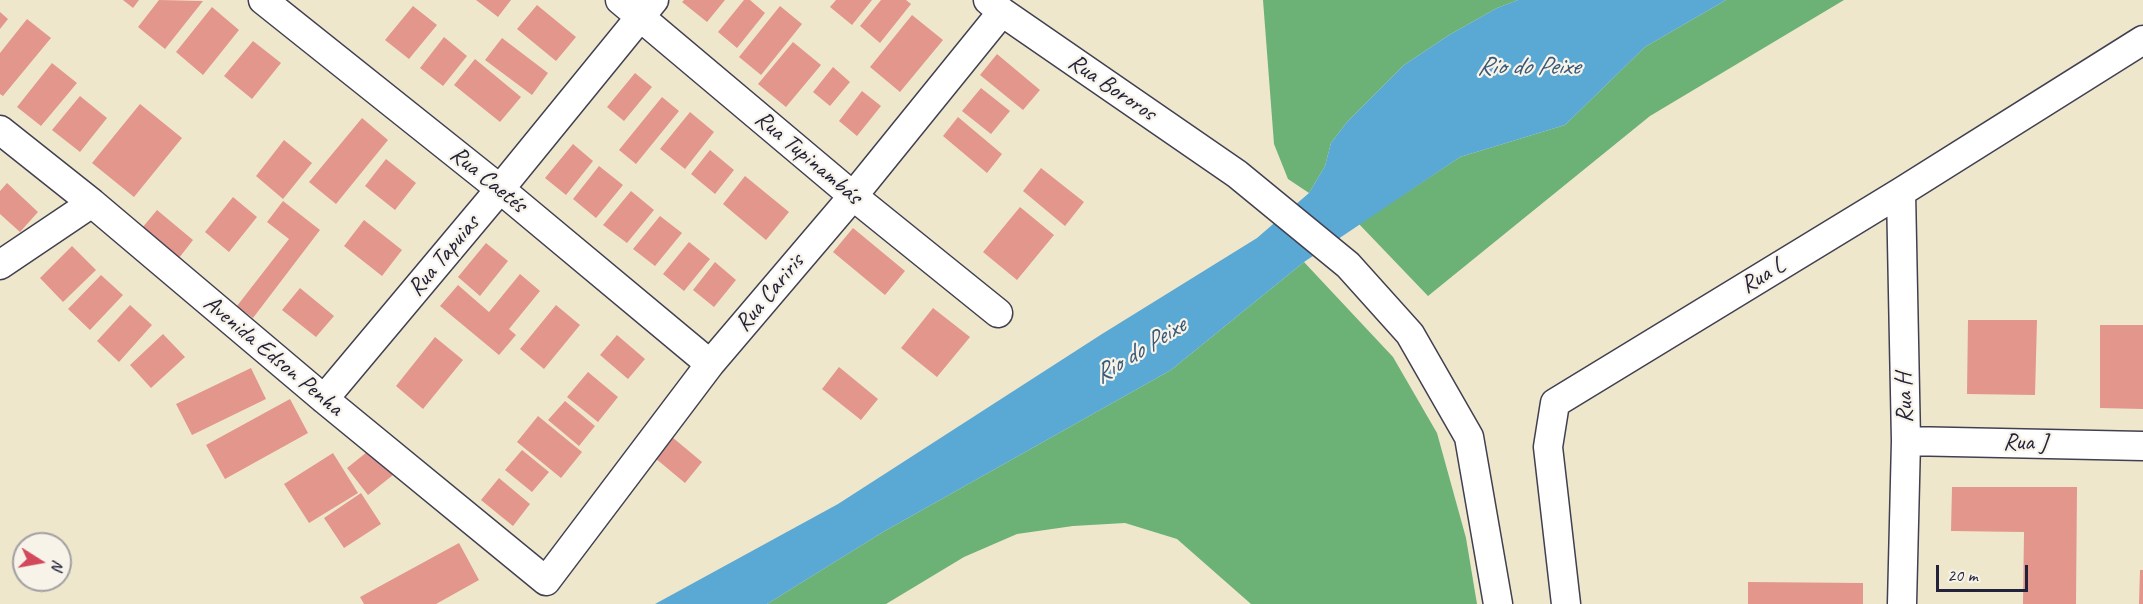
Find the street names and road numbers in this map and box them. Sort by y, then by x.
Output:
street label: Rua Bororos [1063,48,1161,128]
street label: Rua Tupinambás [749,105,867,211]
street label: Rua Caetés [444,140,532,220]
street label: Rua Tapuias [402,210,486,302]
street label: Rua Cariris [729,248,811,338]
street label: Rua L [1736,252,1790,300]
street label: Avenida Edson Penha [197,289,349,423]
street label: Rua H [1890,373,1920,423]
street label: Rua J [2003,428,2047,458]

